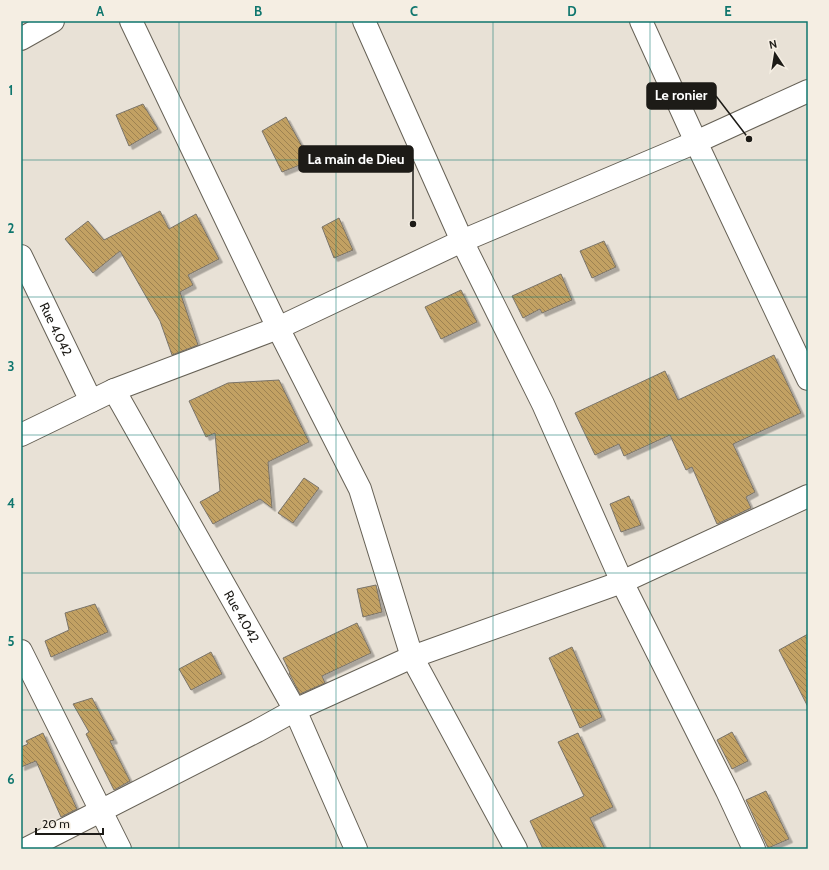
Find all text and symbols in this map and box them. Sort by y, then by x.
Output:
text: A [96,3,105,19]
text: B [254,3,262,19]
text: C [410,3,418,19]
text: D [567,3,577,19]
text: E [724,3,732,19]
north arrow [755,34,795,74]
text: N [768,37,778,52]
text: 1 [9,82,13,98]
callout: Le ronier [647,83,716,109]
text: Le ronier [655,86,708,104]
callout: La main de Dieu [299,146,413,172]
text: La main de Dieu [307,150,405,168]
text: 2 [8,220,15,236]
street label: Rue 4.042 [37,300,76,358]
text: 3 [7,358,15,374]
text: 4 [7,495,15,511]
street label: Rue 4.042 [221,587,263,645]
text: 5 [8,633,15,649]
text: 6 [7,771,15,787]
scale bar [36,810,103,836]
text: 20 m [42,816,70,831]

